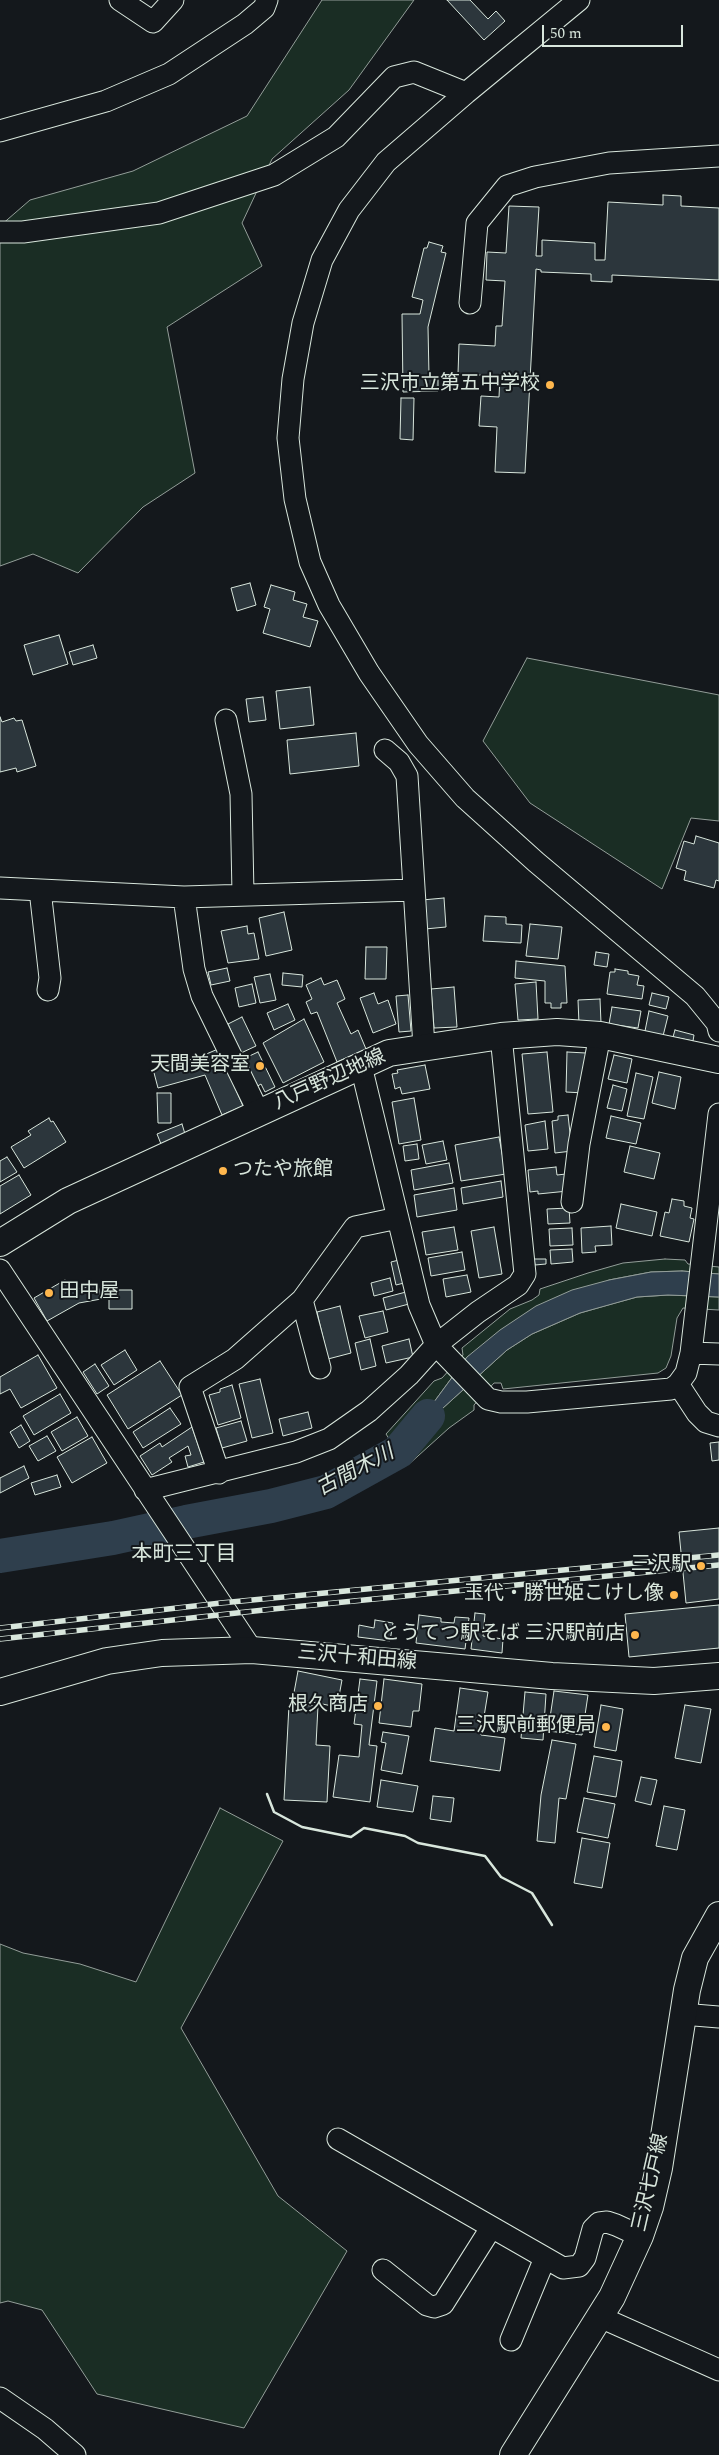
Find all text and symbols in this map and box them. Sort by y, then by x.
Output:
scale bar [544,15,685,47]
text: 50 m [550,22,582,45]
place label: 三沢市立第五中学校 [360,373,540,397]
marker: 三沢市立第五中学校 [544,379,556,391]
street label: 八戸野辺地線 [270,1046,390,1116]
place label: 天間美容室 [150,1054,250,1078]
marker: 天間美容室 [254,1060,266,1072]
place label: つたや旅館 [233,1159,333,1183]
marker: つたや旅館 [217,1165,229,1177]
place label: 田中屋 [59,1281,119,1305]
marker: 田中屋 [43,1287,55,1299]
water label: 古間木川 [313,1441,399,1503]
district label: 本町三丁目 [132,1543,236,1569]
place label: 三沢駅 [631,1554,691,1578]
marker: 三沢駅 [695,1560,707,1572]
place label: 玉代・勝世姫こけし像 [464,1583,664,1607]
marker: 玉代・勝世姫こけし像 [668,1589,680,1601]
place label: とうてつ駅そば 三沢駅前店 [380,1623,625,1647]
marker: とうてつ駅そば 三沢駅前店 [629,1629,641,1641]
street label: 三沢十和田線 [296,1642,418,1676]
place label: 根久商店 [288,1694,368,1718]
marker: 根久商店 [372,1700,384,1712]
place label: 三沢駅前郵便局 [456,1715,596,1739]
marker: 三沢駅前郵便局 [600,1721,612,1733]
street label: 三沢七戸線 [629,2132,675,2234]

